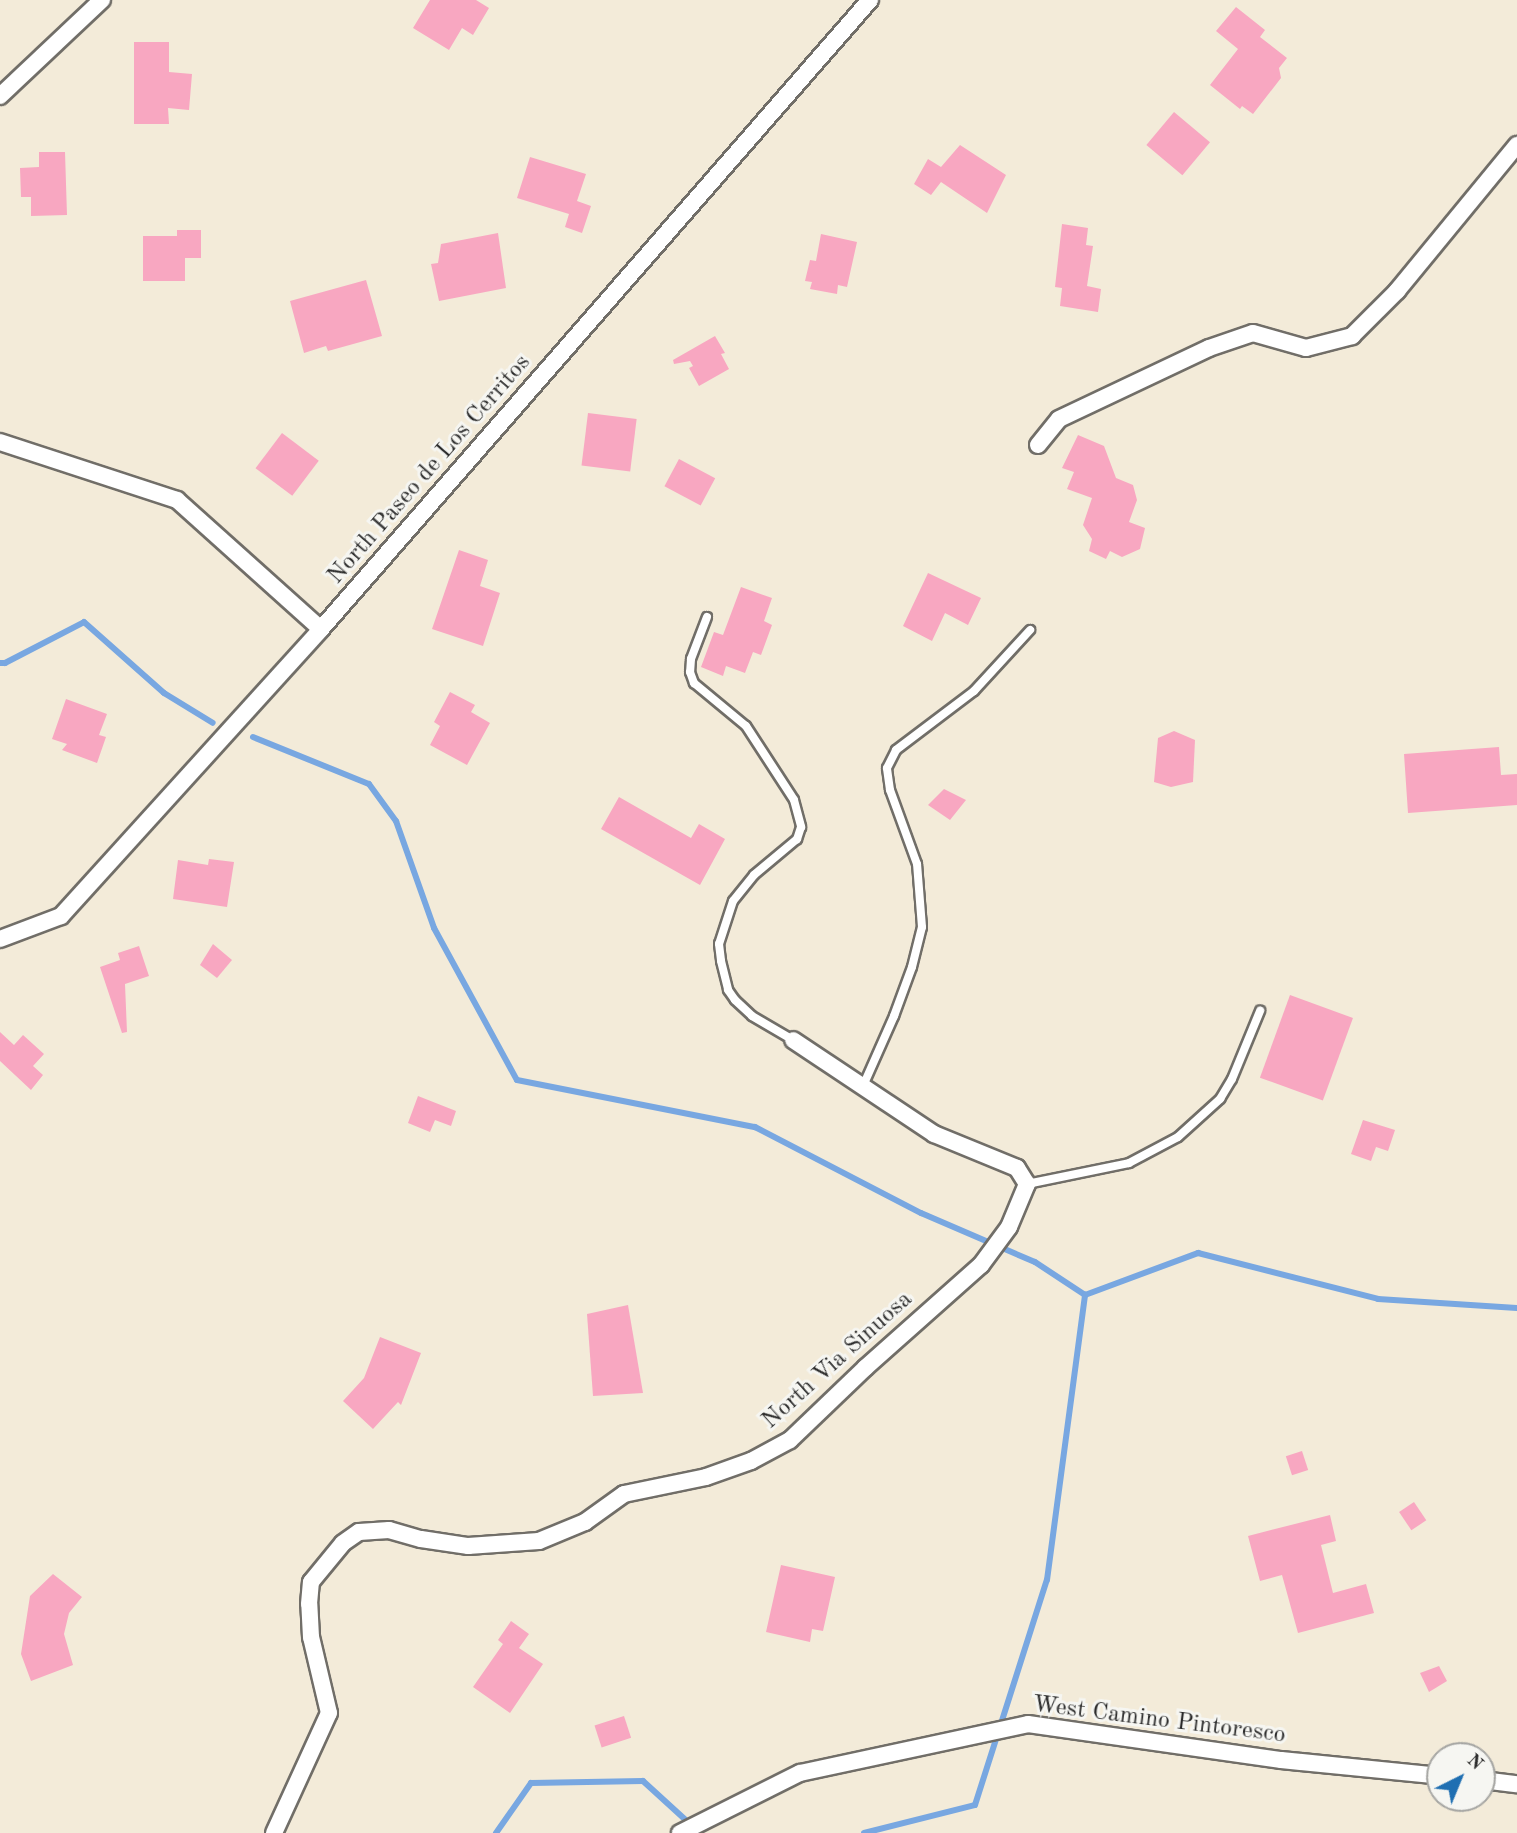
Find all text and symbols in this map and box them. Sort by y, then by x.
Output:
street label: North Paseo de Los Cerritos [322,349,538,591]
street label: North Via Sinuosa [757,1286,919,1436]
street label: West Camino Pintoresco [1031,1691,1287,1751]
north arrow [1426,1742,1496,1812]
text: N [1463,1751,1486,1775]

